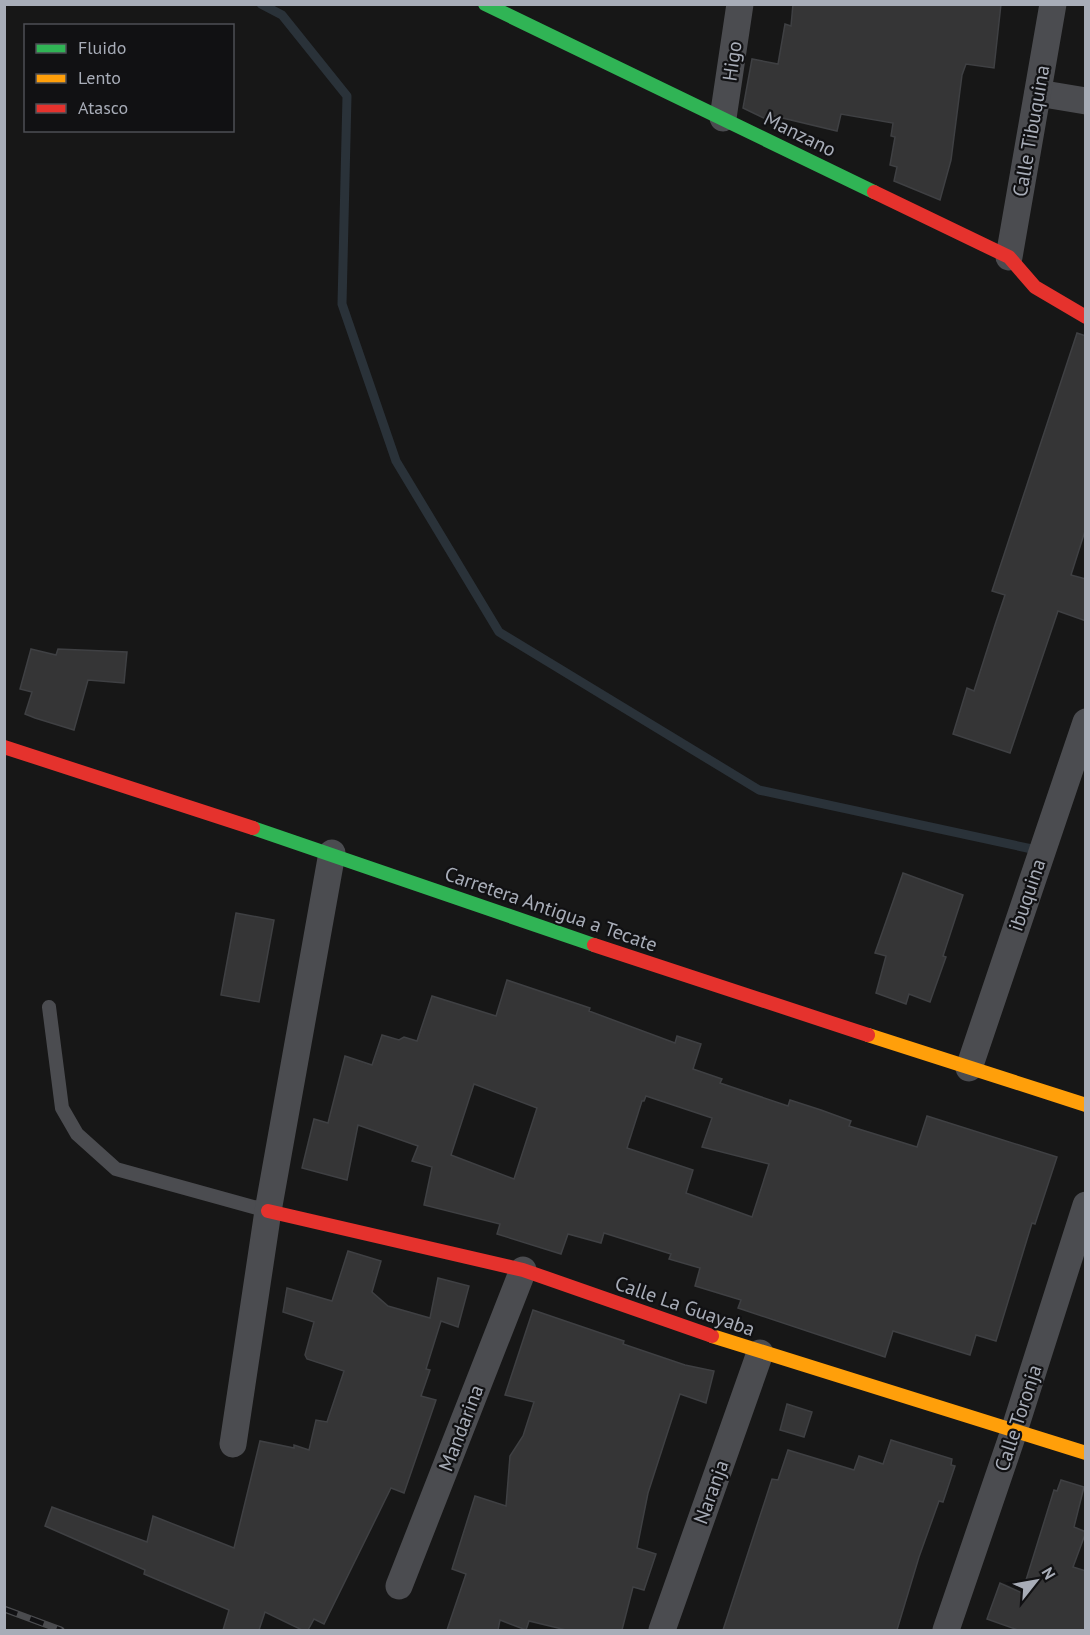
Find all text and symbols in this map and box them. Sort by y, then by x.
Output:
legend [24,24,234,132]
text: Fluido [78,36,126,59]
street label: Higo [716,39,748,83]
street label: Calle Tibuquina [1007,63,1055,199]
text: Lento [78,66,121,89]
text: Atasco [78,96,128,119]
street label: Manzano [760,105,840,163]
street label: ibuquina [1003,855,1051,935]
street label: Carretera Antigua a Tecate [441,860,661,958]
street label: Calle La Guayaba [612,1270,758,1342]
street label: Calle Toronja [989,1361,1047,1475]
street label: Mandarina [433,1381,489,1475]
street label: Naranja [687,1456,735,1528]
north arrow [1006,1551,1066,1611]
text: N [1038,1564,1060,1583]

